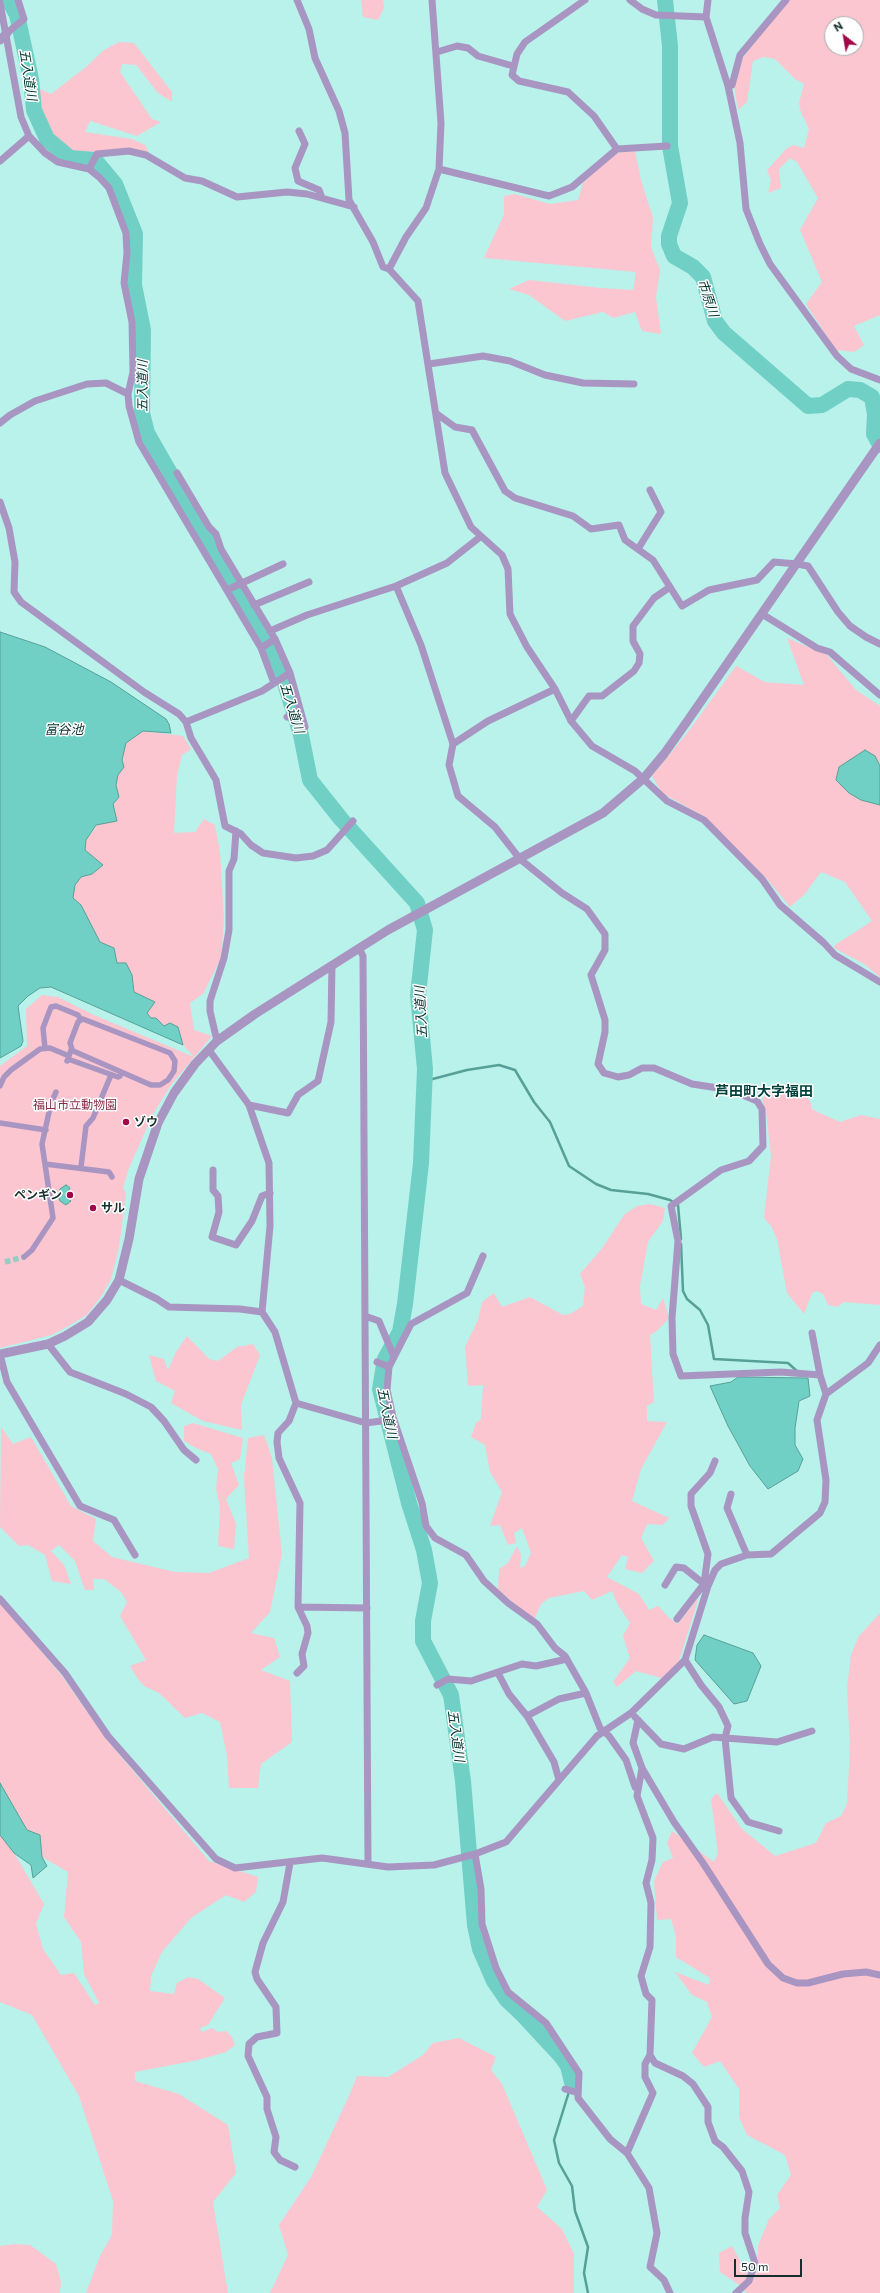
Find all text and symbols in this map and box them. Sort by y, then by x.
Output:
north arrow [824,16,864,56]
text: N [831,18,845,34]
water label: 五入道川 [16,48,40,102]
water label: 市原川 [695,277,721,319]
water label: 五入道川 [135,360,151,412]
water label: 五入道川 [277,681,307,735]
water label: 富谷池 [45,722,83,738]
water label: 五入道川 [412,986,430,1038]
district label: 芦田町大字福田 [715,1083,813,1099]
park label: 福山市立動物園 [33,1098,117,1112]
place label: ゾウ [134,1115,158,1129]
marker: ゾウ [121,1117,131,1127]
place label: ペンギン [14,1188,62,1202]
marker: ペンギン [65,1190,75,1200]
place label: サル [101,1201,125,1215]
marker: サル [88,1203,98,1213]
water label: 五入道川 [374,1386,400,1440]
water label: 五入道川 [445,1709,467,1763]
scale bar [736,2251,804,2277]
text: 50 m [741,2259,769,2273]

